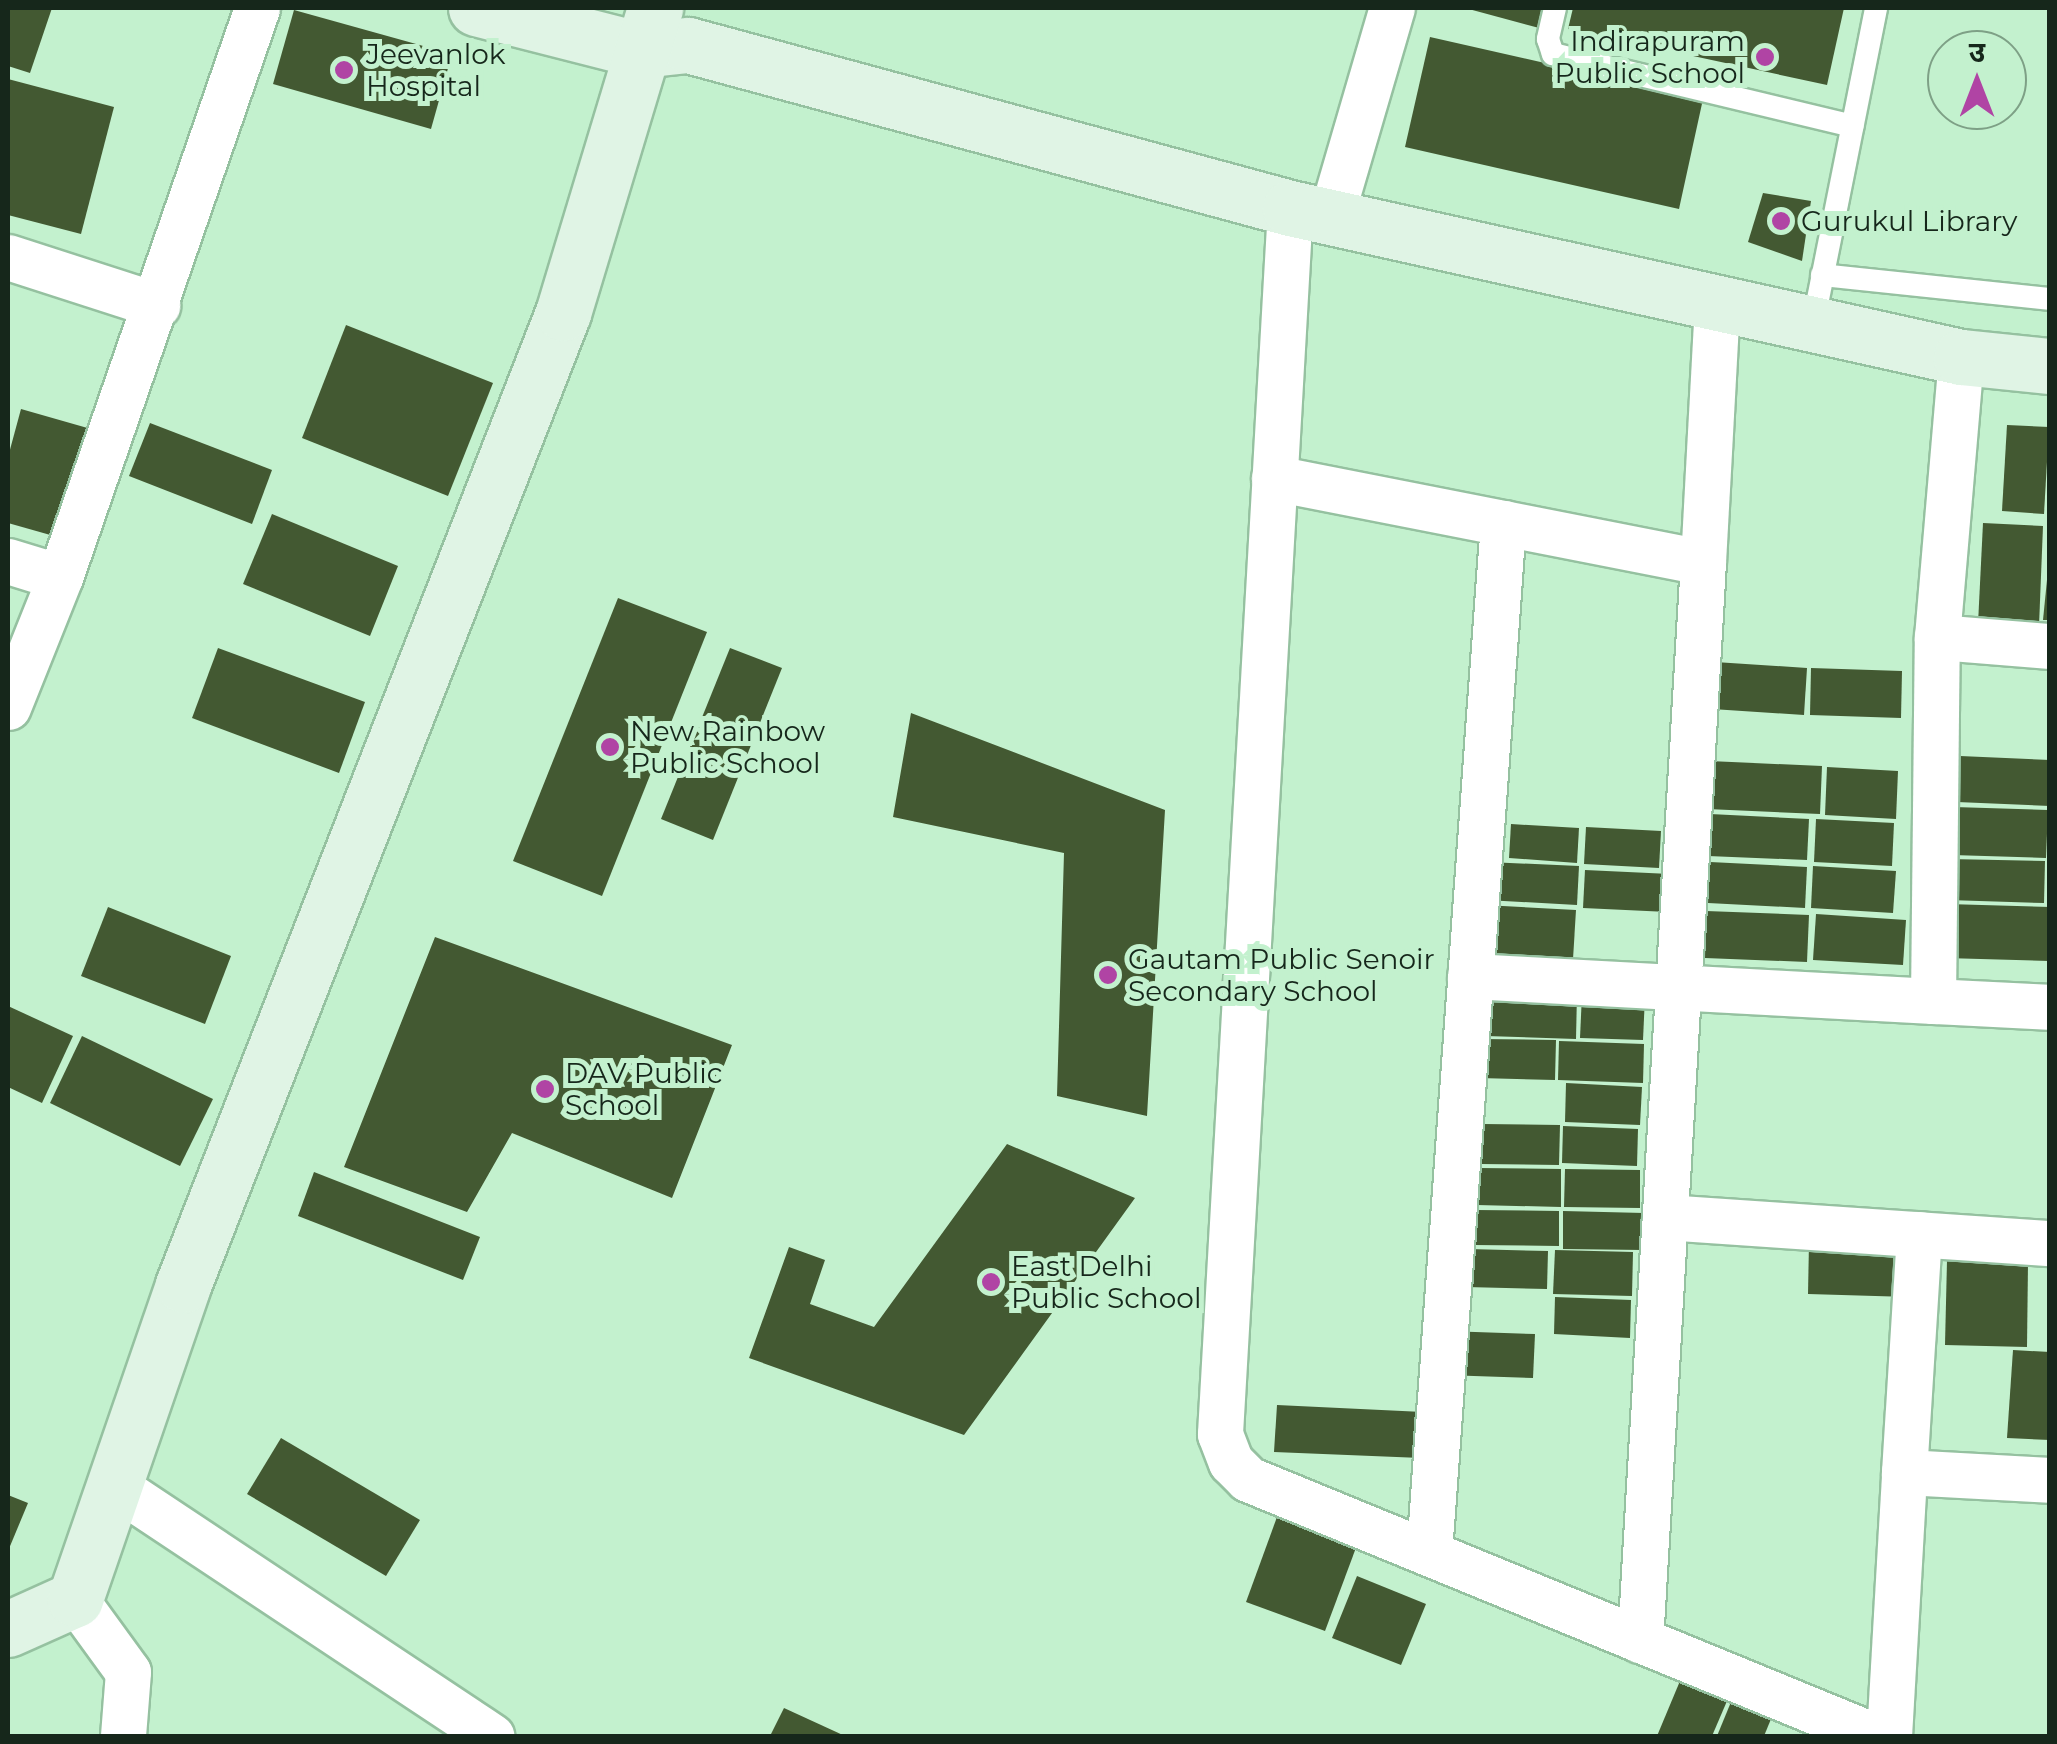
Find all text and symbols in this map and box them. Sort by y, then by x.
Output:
place label: Indirapuram Public School [1555,24,1745,90]
north arrow [1927,30,2027,130]
text: उ [1969,35,1985,69]
place label: Jeevanlok Hospital [366,37,505,103]
marker: Indirapuram Public School [1754,46,1776,68]
marker: Jeevanlok Hospital [331,57,357,83]
place label: Gurukul Library [1801,204,2017,238]
marker: Gurukul Library [1770,210,1792,232]
place label: New Rainbow Public School [630,714,825,780]
marker: New Rainbow Public School [599,736,621,758]
place label: Gautam Public Senoir Secondary School [1128,942,1435,1008]
marker: Gautam Public Senoir Secondary School [1097,964,1119,986]
place label: DAV Public School [565,1056,723,1122]
marker: DAV Public School [534,1078,556,1100]
place label: East Delhi Public School [1011,1249,1201,1315]
marker: East Delhi Public School [980,1271,1002,1293]

